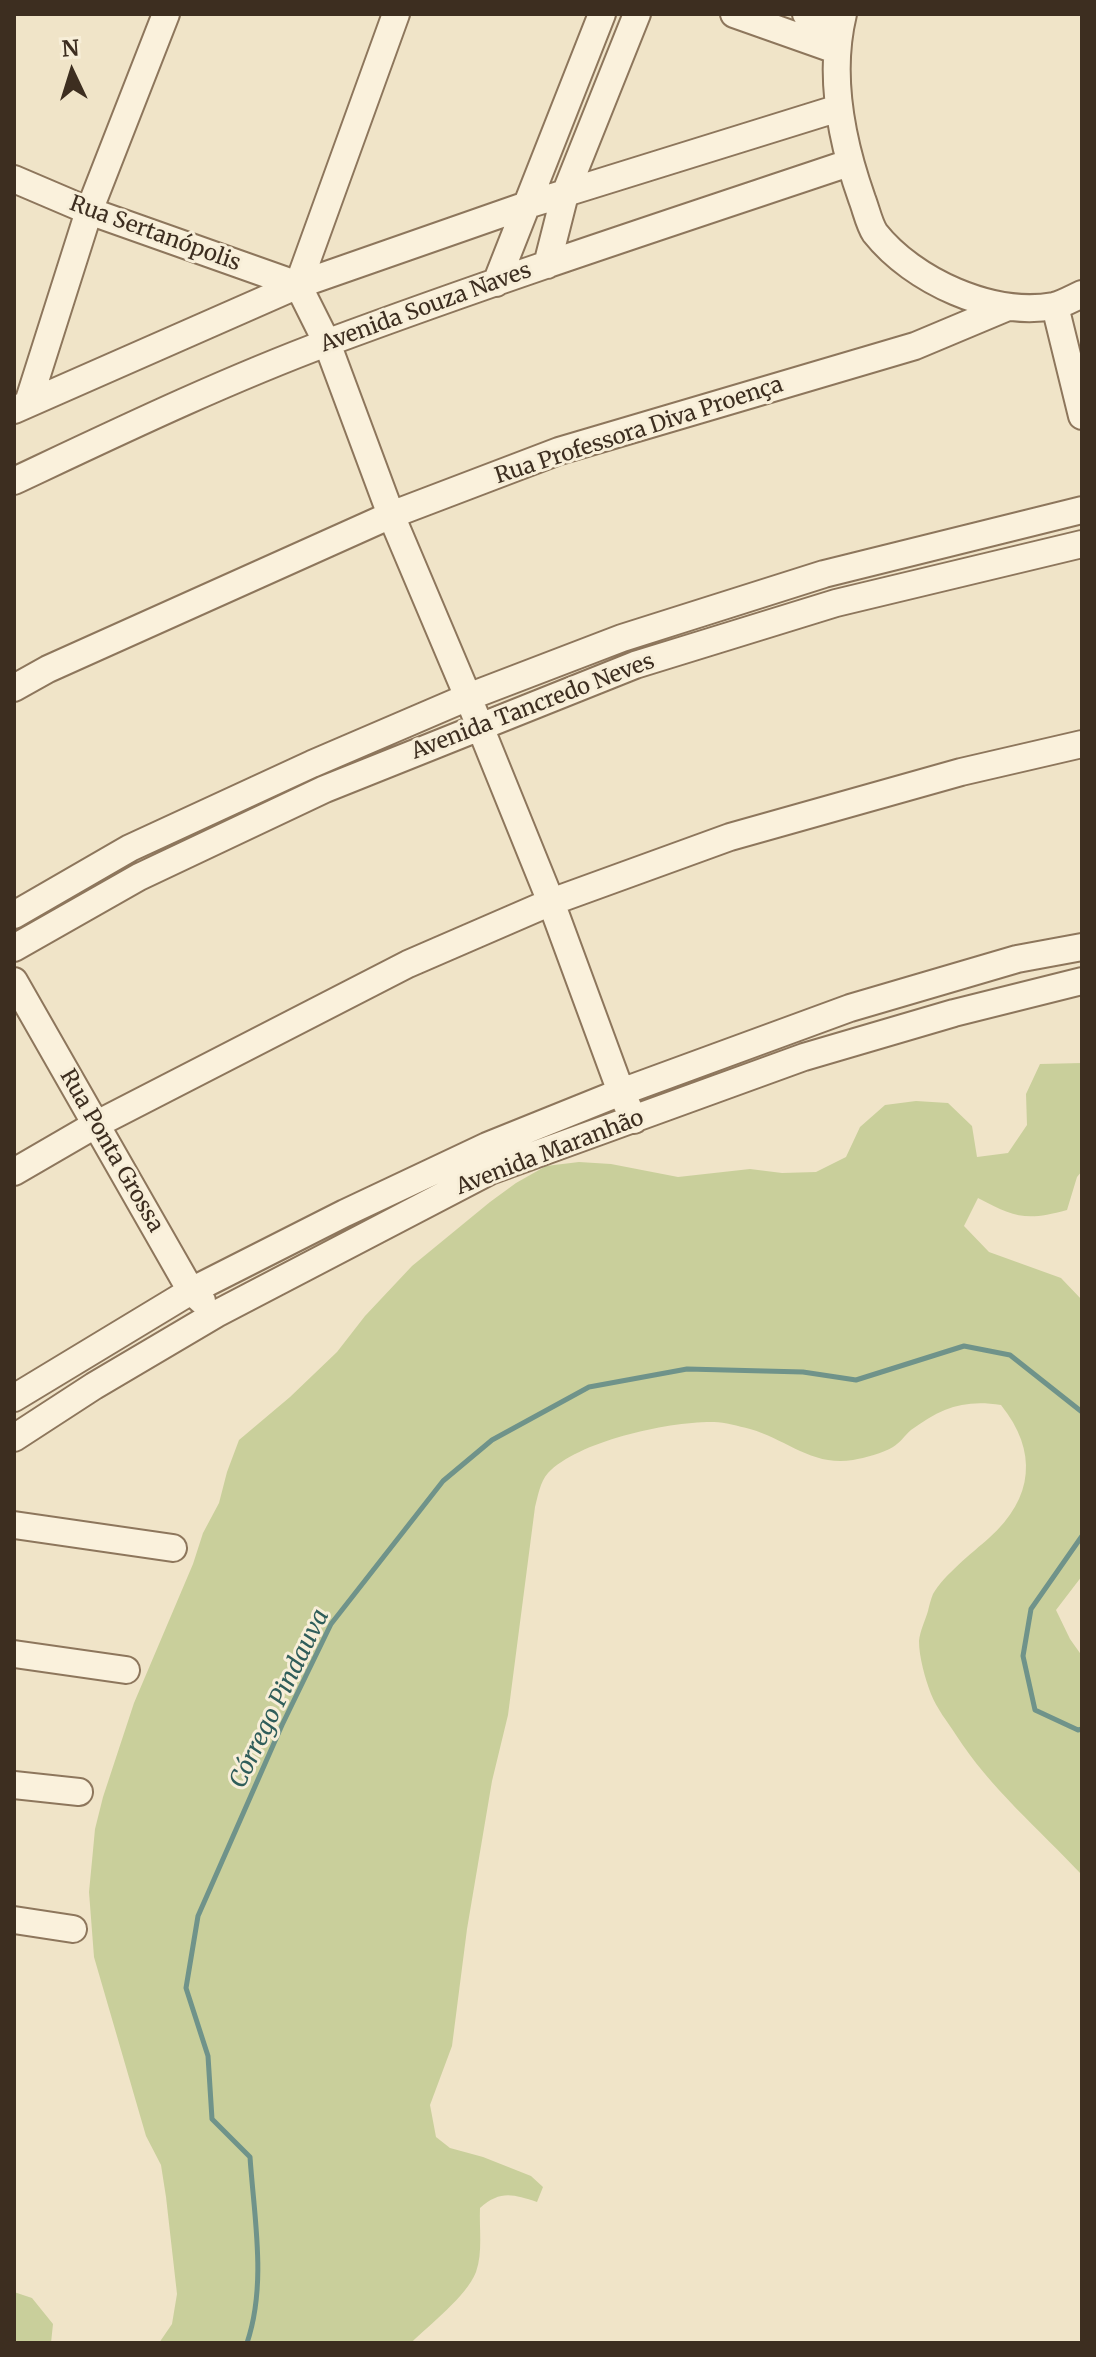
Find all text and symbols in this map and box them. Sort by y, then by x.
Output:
north arrow [32,32,112,112]
text: N [61,33,80,63]
street label: Rua Sertanópolis [66,191,244,277]
street label: Avenida Souza Naves [317,258,535,358]
street label: Rua Professora Diva Proença [492,372,786,490]
street label: Avenida Tancredo Neves [408,648,658,766]
street label: Rua Ponta Grossa [54,1065,168,1237]
street label: Avenida Maranhão [453,1105,647,1201]
water label: Córrego Pindauva [224,1605,336,1793]

